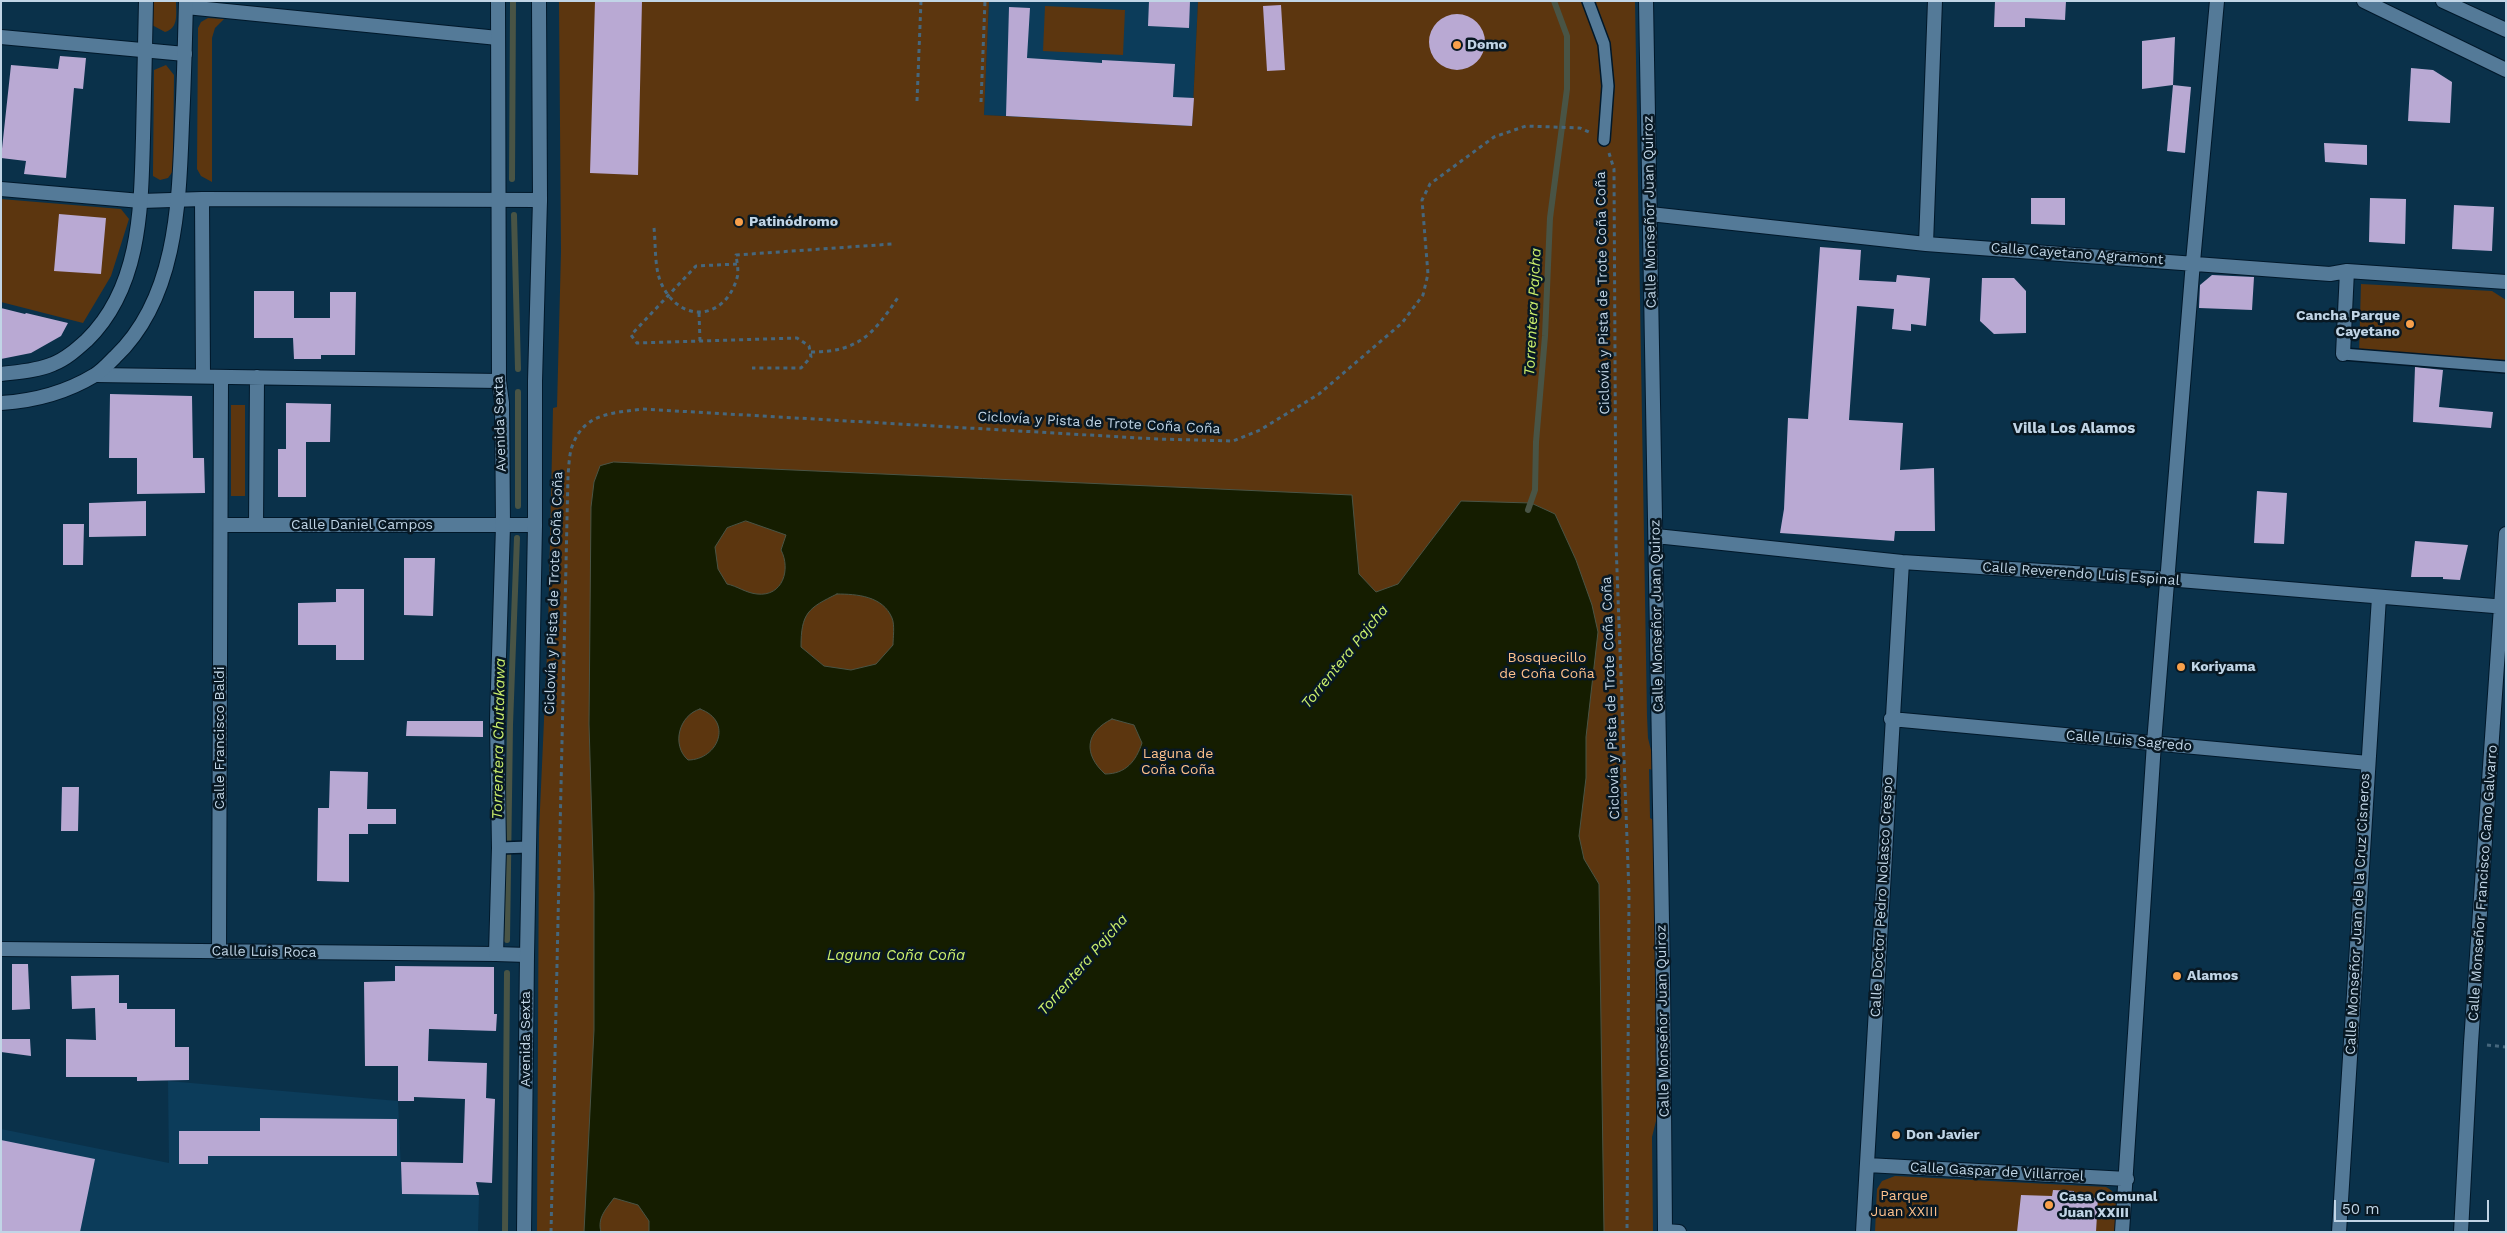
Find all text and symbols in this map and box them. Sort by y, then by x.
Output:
place label: Domo [1467,37,1507,53]
marker: Domo [1451,39,1463,51]
street label: Calle Monseñor Juan Quiroz [1640,115,1660,309]
street label: Ciclovía y Pista de Trote Coña Coña [1592,171,1614,415]
place label: Patinódromo [749,214,838,230]
marker: Patinódromo [733,216,745,228]
street label: Calle Cayetano Agramont [1990,240,2164,268]
water label: Torrentera Pajcha [1521,248,1545,376]
place label: Cancha Parque Cayetano [2296,308,2400,341]
marker: Cancha Parque Cayetano [2404,318,2416,330]
street label: Avenida Sexta [490,376,510,472]
street label: Ciclovía y Pista de Trote Coña Coña [977,408,1221,438]
district label: Villa Los Alamos [2013,420,2135,438]
street label: Ciclovía y Pista de Trote Coña Coña [541,471,567,715]
street label: Calle Daniel Campos [291,517,433,533]
street label: Calle Monseñor Juan Quiroz [1647,519,1667,713]
street label: Calle Reverendo Luis Espinal [1982,559,2180,589]
street label: Ciclovía y Pista de Trote Coña Coña [1598,576,1624,820]
water label: Torrentera Pajcha [1298,602,1392,712]
park label: Bosquecillo de Coña Coña [1499,650,1595,682]
water label: Torrentera Chutakawa [489,658,509,820]
place label: Koriyama [2191,659,2256,675]
marker: Koriyama [2175,661,2187,673]
street label: Calle Francisco Baldi [212,667,228,809]
street label: Calle Luis Sagredo [2065,727,2193,755]
street label: Calle Monseñor Francisco Cano Galvarro [2465,744,2501,1022]
park label: Laguna de Coña Coña [1141,746,1215,779]
street label: Calle Monseñor Juan de la Cruz Cisneros [2342,773,2374,1055]
street label: Calle Doctor Pedro Nolasco Crespo [1867,776,1897,1018]
water label: Torrentera Pajcha [1034,911,1132,1019]
street label: Calle Monseñor Juan Quiroz [1653,924,1673,1118]
street label: Calle Luis Roca [211,943,317,961]
water label: Laguna Coña Coña [827,947,965,965]
place label: Alamos [2187,968,2238,984]
marker: Alamos [2171,970,2183,982]
street label: Avenida Sexta [518,991,534,1087]
place label: Don Javier [1906,1127,1980,1143]
marker: Don Javier [1890,1129,1902,1141]
street label: Calle Gaspar de Villarroel [1909,1159,2085,1185]
park label: Parque Juan XXIII [1870,1188,1938,1220]
place label: Casa Comunal Juan XXIII [2059,1189,2157,1222]
scale bar [2337,1190,2492,1222]
marker: Casa Comunal Juan XXIII [2043,1199,2055,1211]
text: 50 m [2342,1200,2379,1218]

